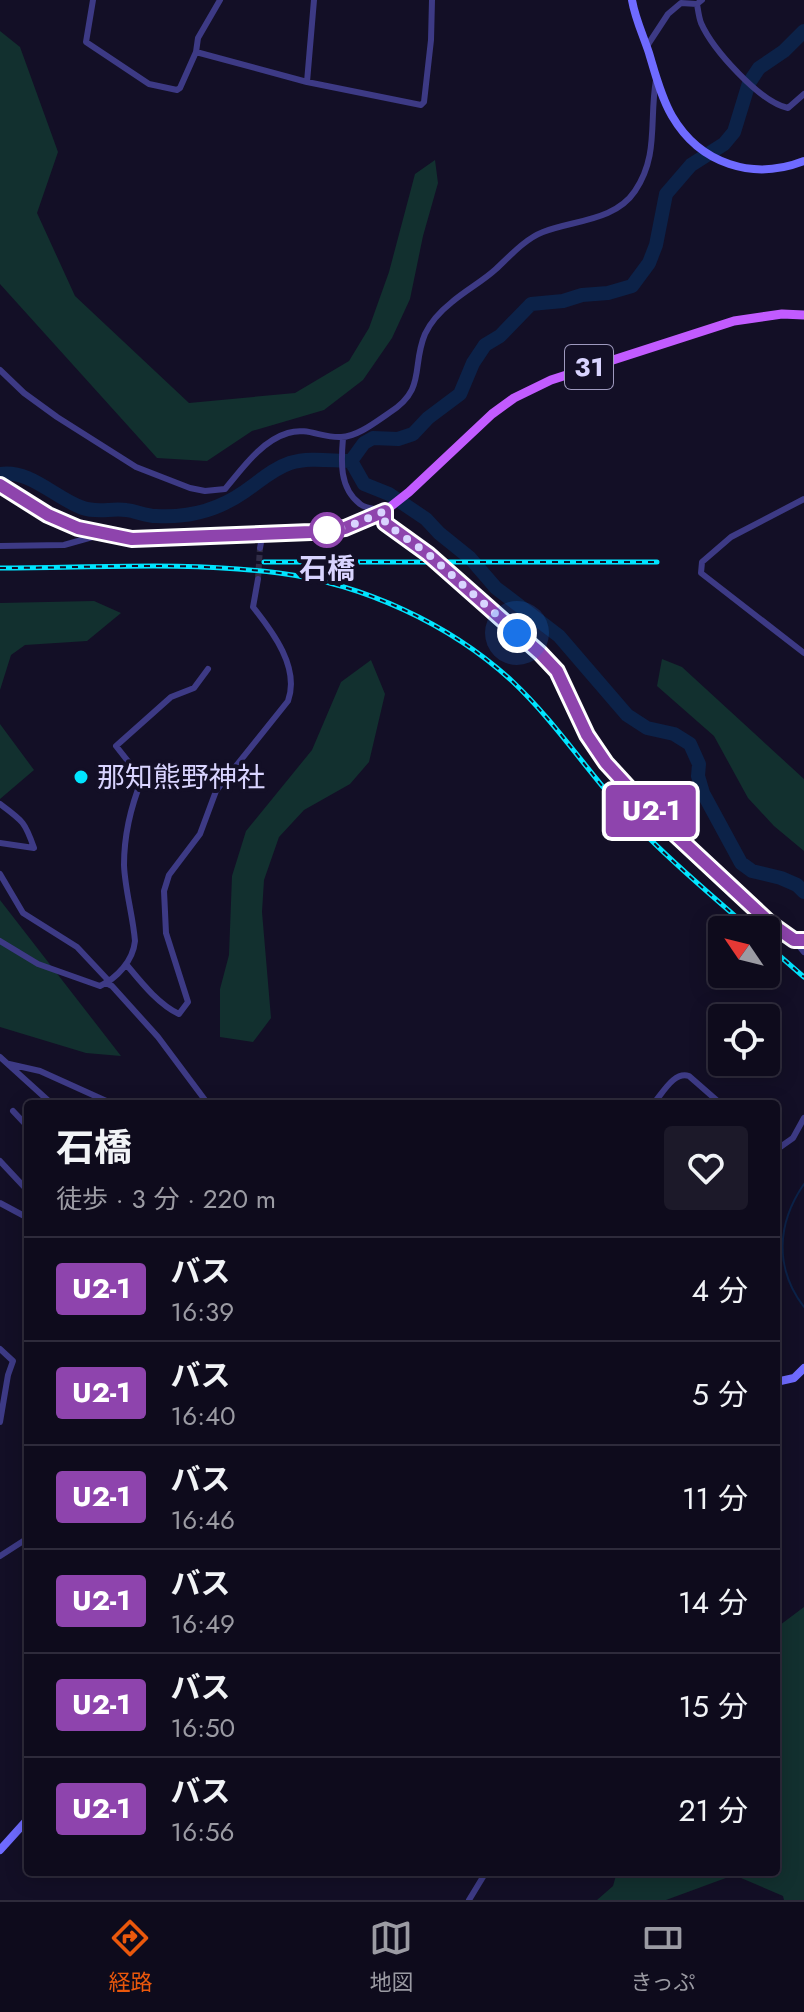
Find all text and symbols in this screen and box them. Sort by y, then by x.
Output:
road number: 31 [565,345,613,389]
marker: 石橋 [310,513,344,547]
place label: 石橋 [299,548,355,589]
your location [497,613,537,653]
place label: 那知熊野神社 [97,757,265,798]
marker: 那知熊野神社 [72,768,90,786]
line badge: U2-1 [595,785,707,837]
text: U2-1 [622,790,680,831]
north arrow [708,916,780,988]
map controls [708,916,780,1076]
button: locate [708,1004,780,1076]
text: 石橋 [56,1120,132,1175]
button: heart [664,1126,748,1210]
text: 徒歩 · 3 分 · 220 m [56,1180,276,1218]
text: バス [170,1250,230,1293]
text: U2-1 [72,1268,130,1309]
text: 4 分 [692,1269,748,1312]
text: 16:39 [170,1293,234,1331]
text: バス [170,1354,230,1397]
text: U2-1 [72,1372,130,1413]
text: 5 分 [692,1373,748,1416]
text: 16:40 [170,1397,236,1435]
text: バス [170,1458,230,1501]
text: U2-1 [72,1476,130,1517]
text: 11 分 [682,1477,748,1520]
text: 16:46 [170,1501,235,1539]
text: バス [170,1562,230,1605]
text: U2-1 [72,1580,130,1621]
text: 14 分 [678,1581,748,1624]
text: 16:49 [170,1605,235,1643]
text: バス [170,1666,230,1709]
text: U2-1 [72,1684,130,1725]
text: 15 分 [679,1685,748,1728]
text: 16:50 [170,1709,235,1747]
text: バス [170,1770,230,1813]
text: U2-1 [72,1788,130,1829]
text: 21 分 [678,1789,748,1832]
text: 16:56 [170,1813,235,1851]
tab: 経路 [108,1916,152,1998]
tab: 地図 [369,1916,413,1998]
tab: きっぷ [630,1916,696,1998]

